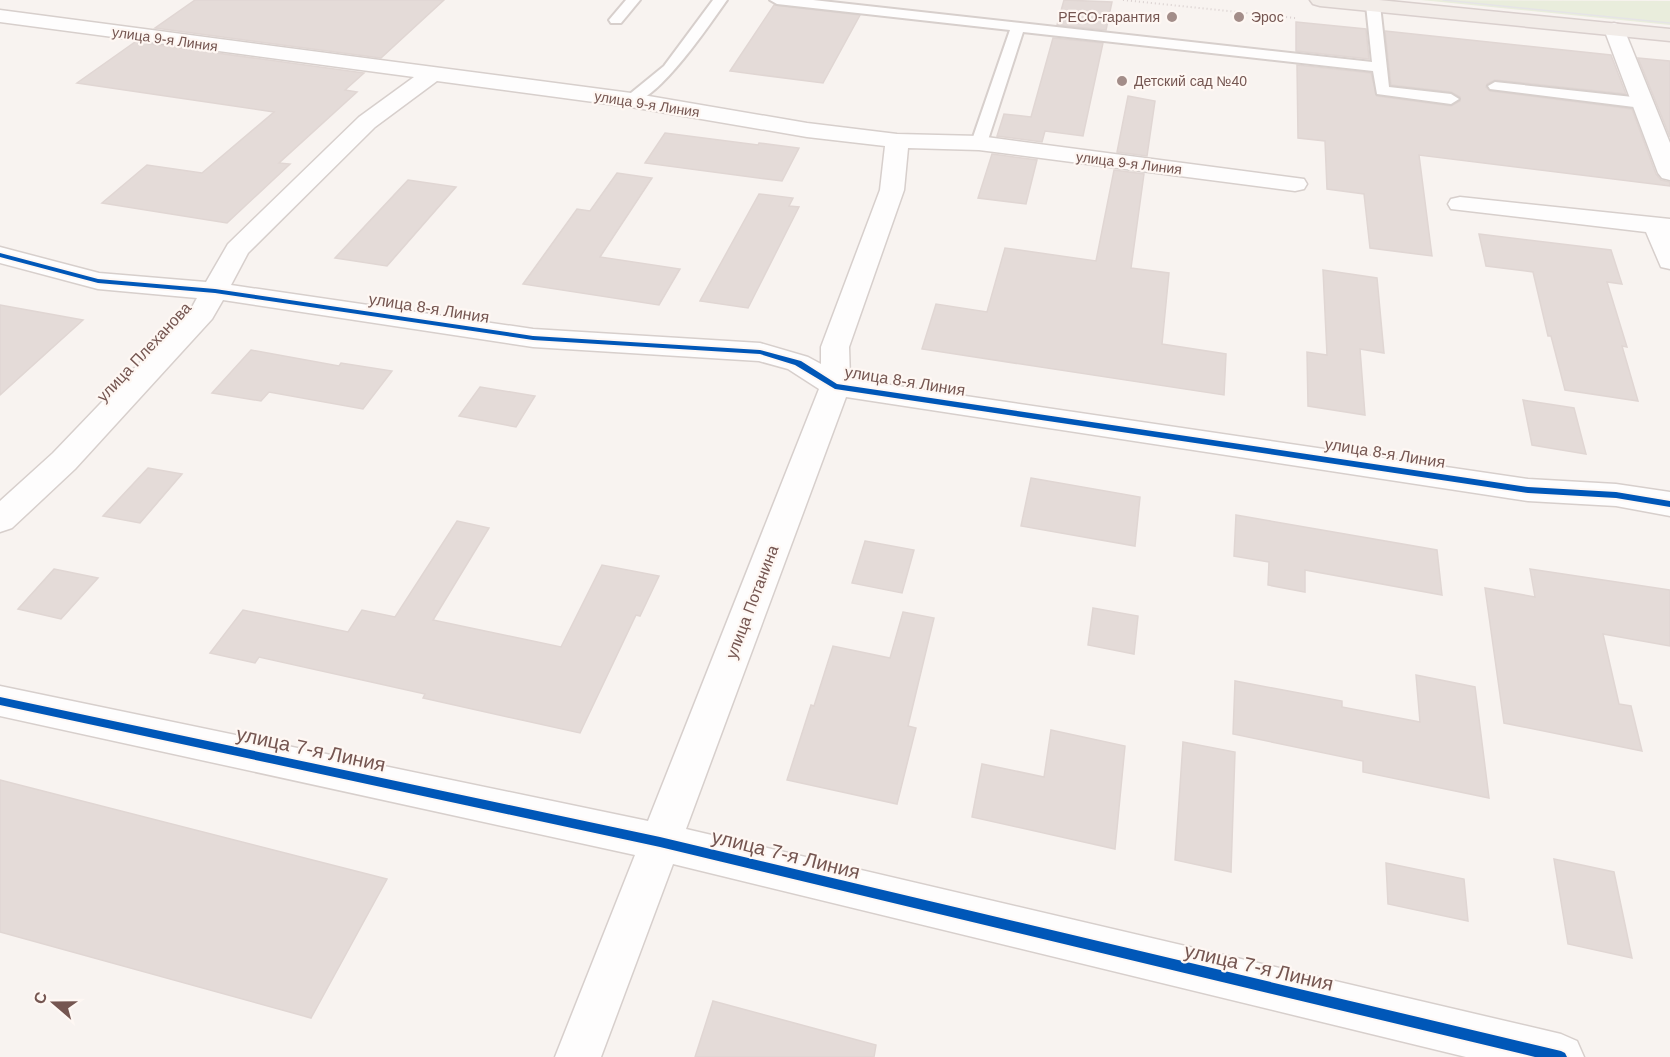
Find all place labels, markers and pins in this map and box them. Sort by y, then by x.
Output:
place label: РЕСО-гарантия [1058,9,1160,25]
place label: Эрос [1251,9,1284,25]
marker: РЕСО-гарантия [1165,10,1179,24]
marker: Эрос [1232,10,1246,24]
place label: Детский сад №40 [1134,73,1247,89]
marker: Детский сад №40 [1115,74,1129,88]

